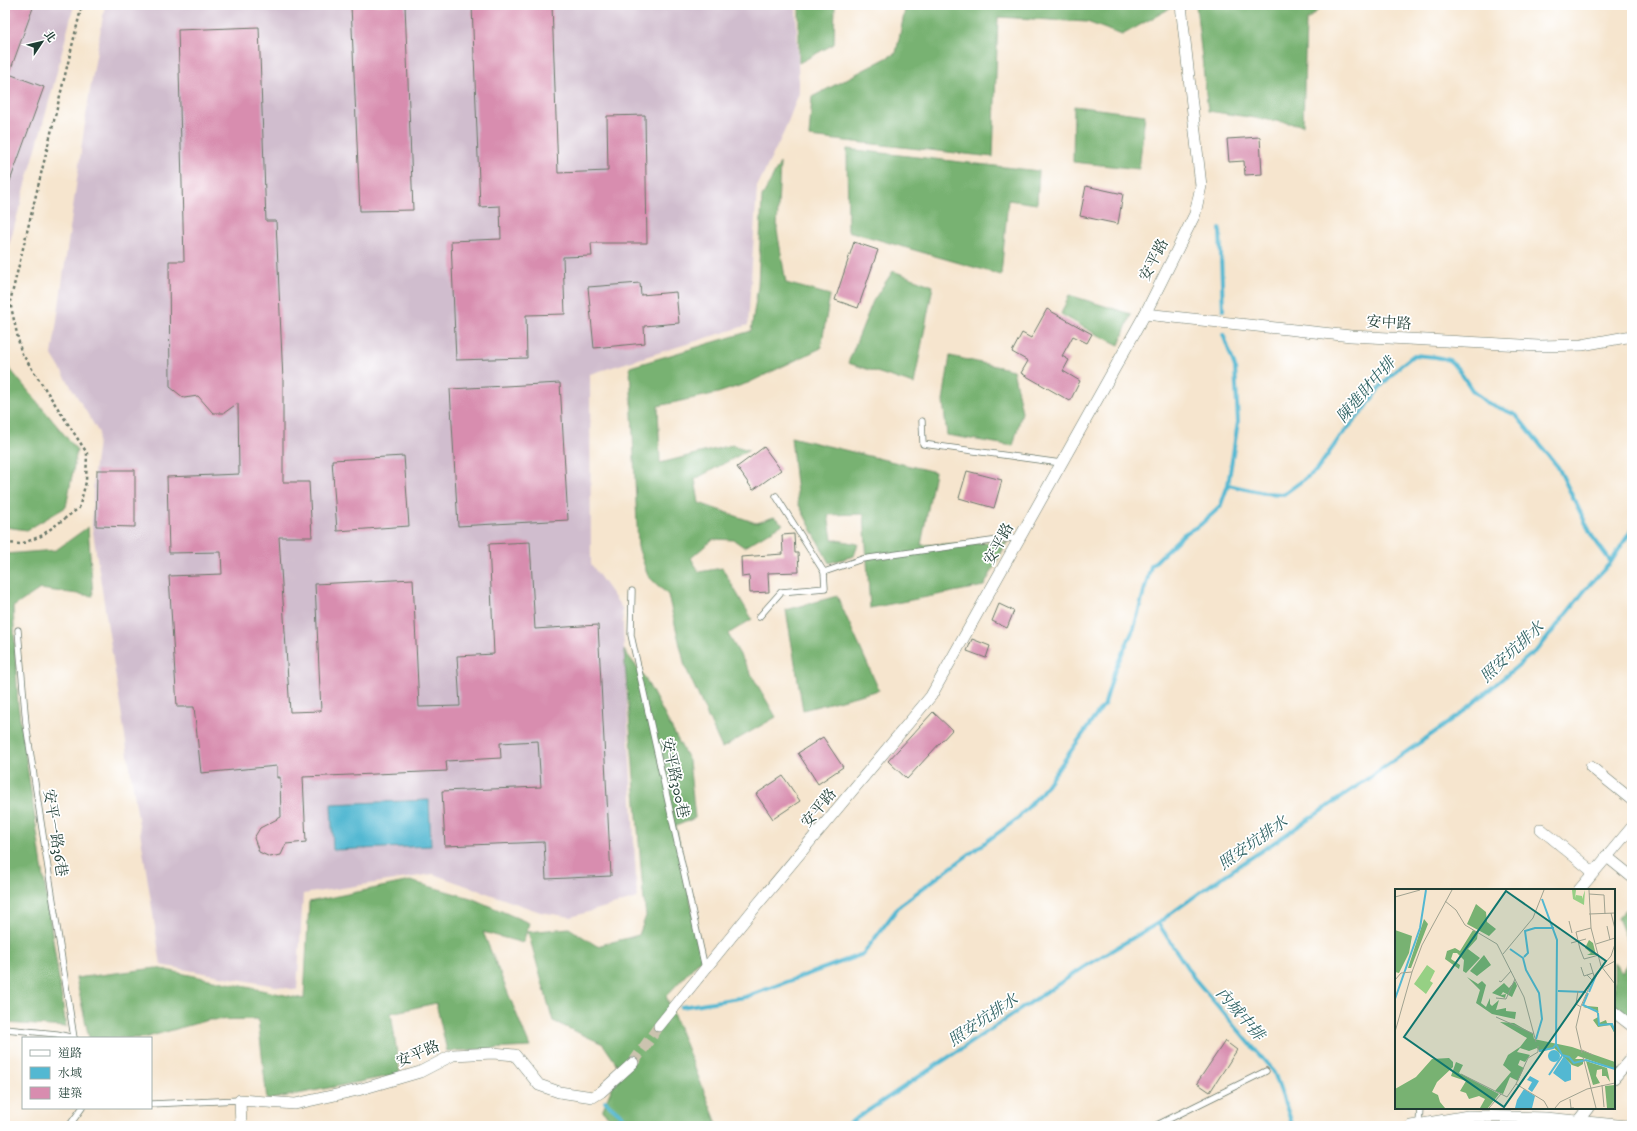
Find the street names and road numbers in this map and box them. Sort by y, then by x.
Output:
street label: 安平路 [1135,236,1173,284]
street label: 安中路 [1366,312,1412,334]
street label: 安平路 [980,520,1018,568]
street label: 安平路300巷 [657,736,693,820]
street label: 安平路 [797,785,841,831]
street label: 安平一路36巷 [39,788,71,878]
street label: 安平路 [394,1036,442,1072]

